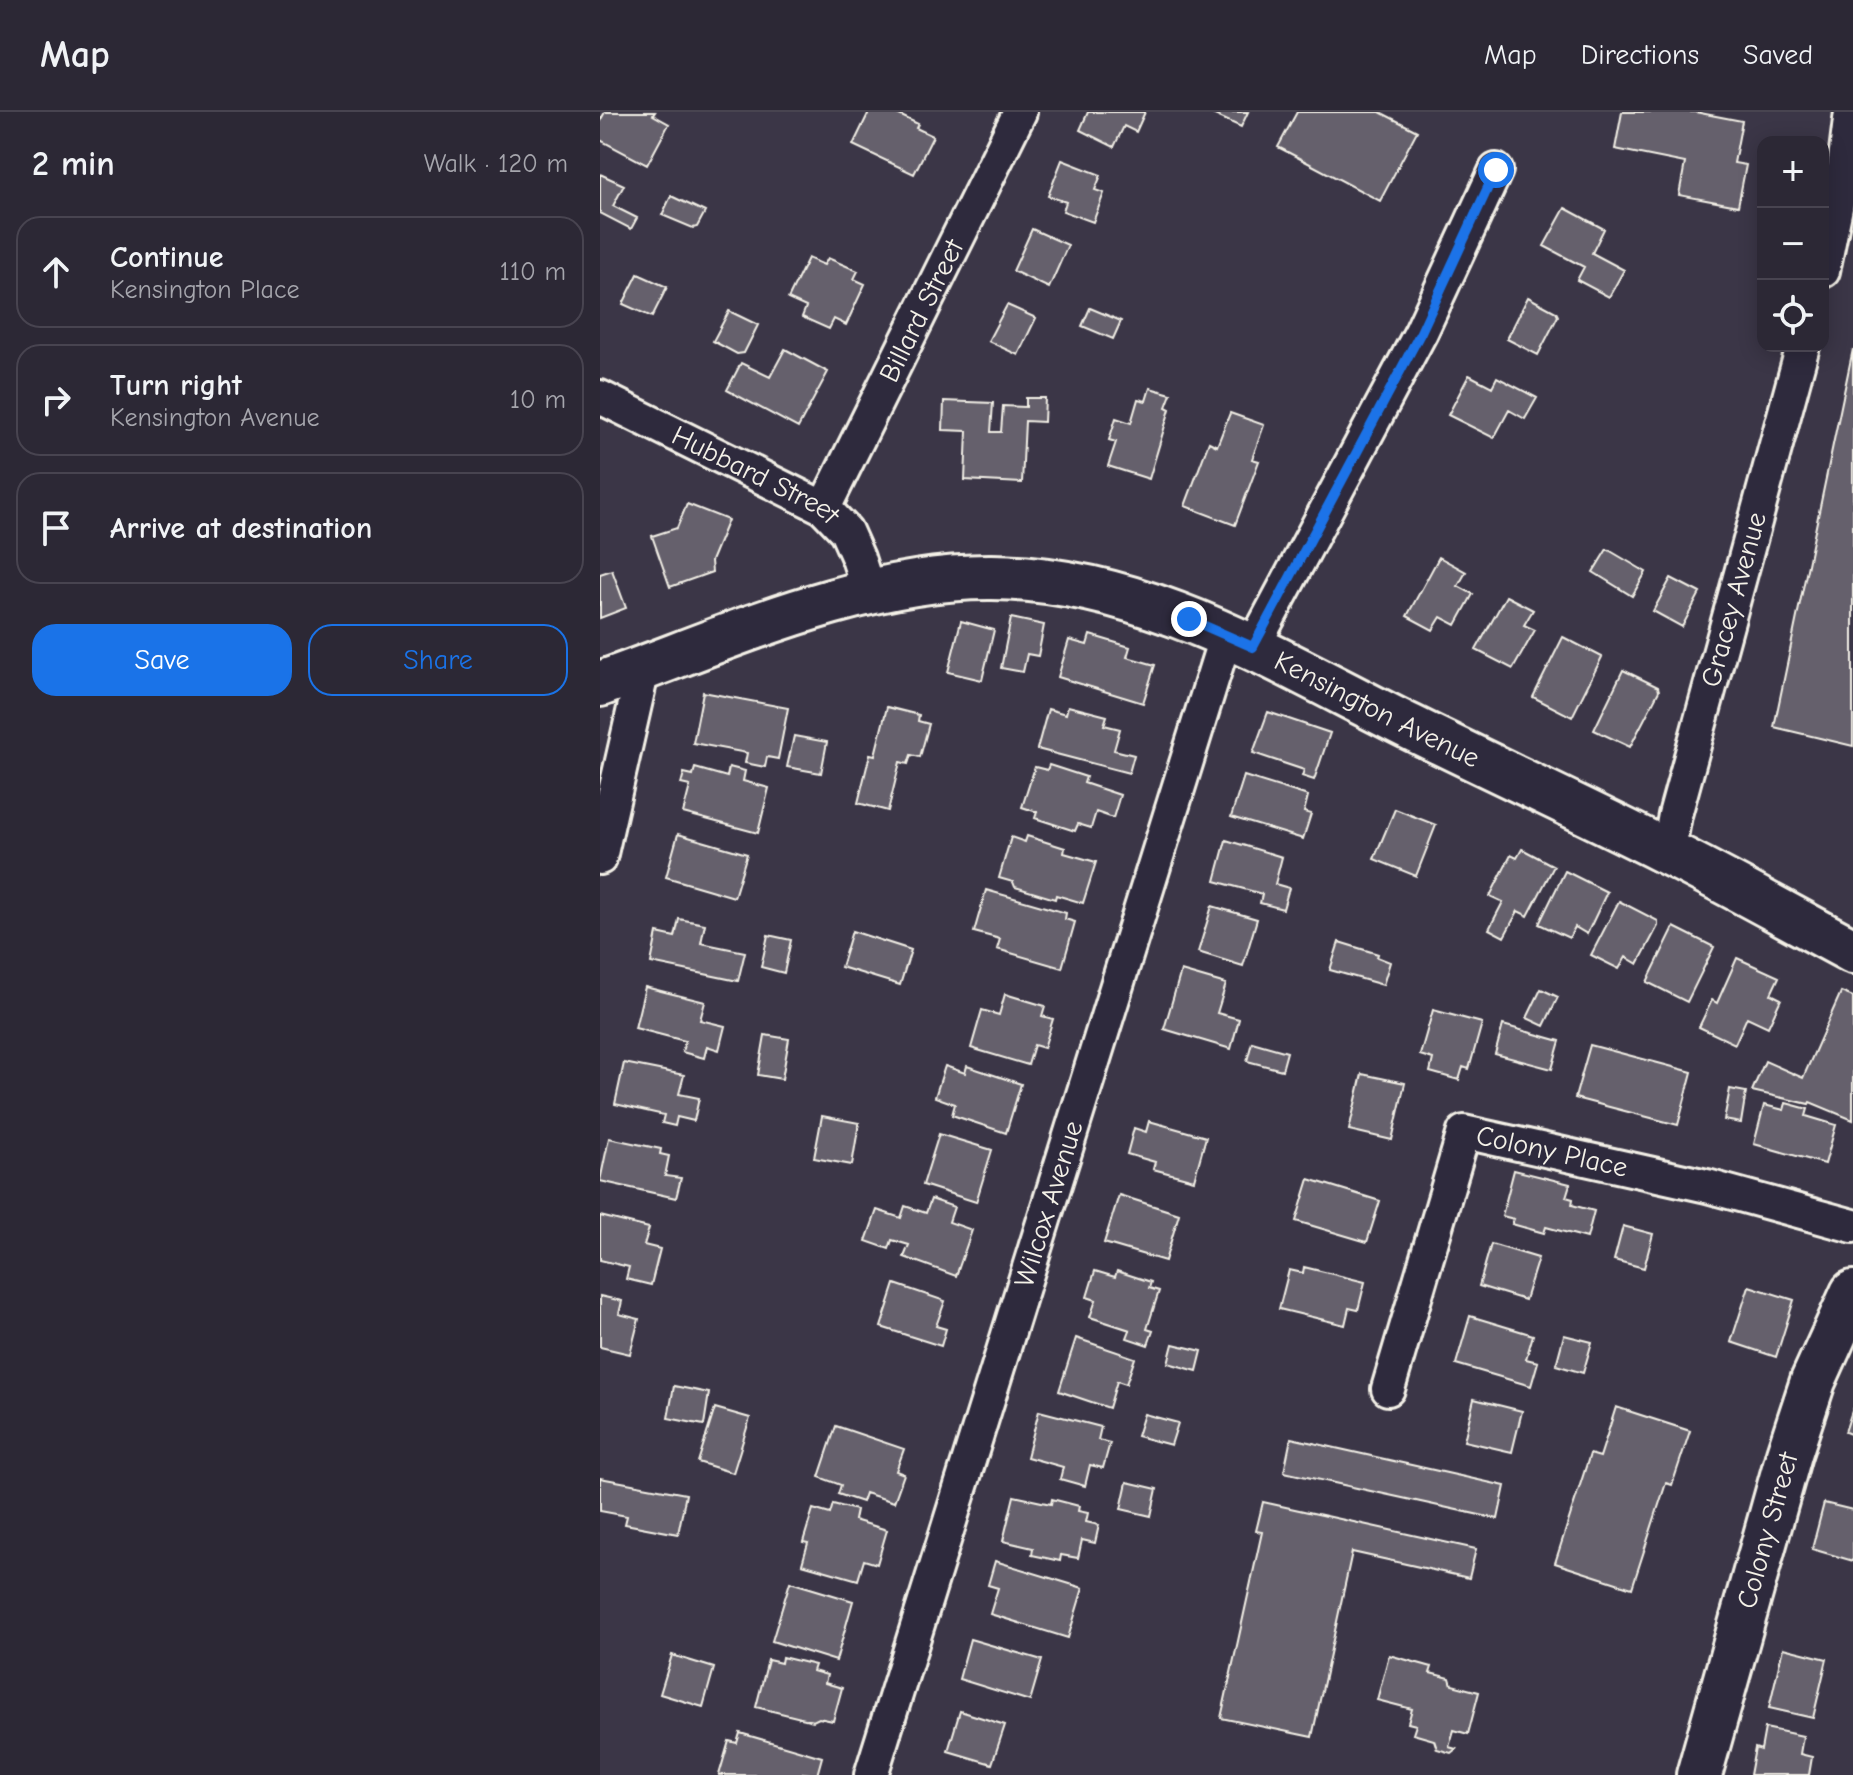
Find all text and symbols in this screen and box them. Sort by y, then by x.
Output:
text: Map [40,33,110,77]
text: Map [1484,39,1537,71]
text: Directions [1581,39,1699,71]
text: Saved [1743,39,1813,71]
map controls [1757,136,1829,352]
button: + [1757,136,1829,208]
text: 2 min [32,144,115,184]
text: Walk · 120 m [424,149,568,179]
route start [1478,152,1514,188]
button: − [1757,208,1829,280]
street label: Billard Street [873,233,971,387]
text: Continue [110,240,224,275]
icon: ahead [34,250,78,294]
text: 110 m [499,257,566,287]
text: Kensington Place [110,275,300,305]
button: locate [1757,280,1829,352]
text: Turn right [110,368,242,403]
icon: right [34,378,78,422]
text: 10 m [510,385,566,415]
text: Kensington Avenue [110,403,320,433]
street label: Hubbard Street [667,419,847,531]
icon: arrive [34,506,78,550]
street label: Gracey Avenue [1695,509,1773,690]
text: Arrive at destination [110,511,372,546]
route end [1171,601,1207,637]
button: Save [32,624,292,696]
button: Share [308,624,568,696]
street label: Kensington Avenue [1269,645,1485,774]
street label: Wilcox Avenue [1008,1117,1090,1291]
street label: Colony Place [1473,1119,1631,1184]
street label: Colony Street [1731,1448,1805,1612]

